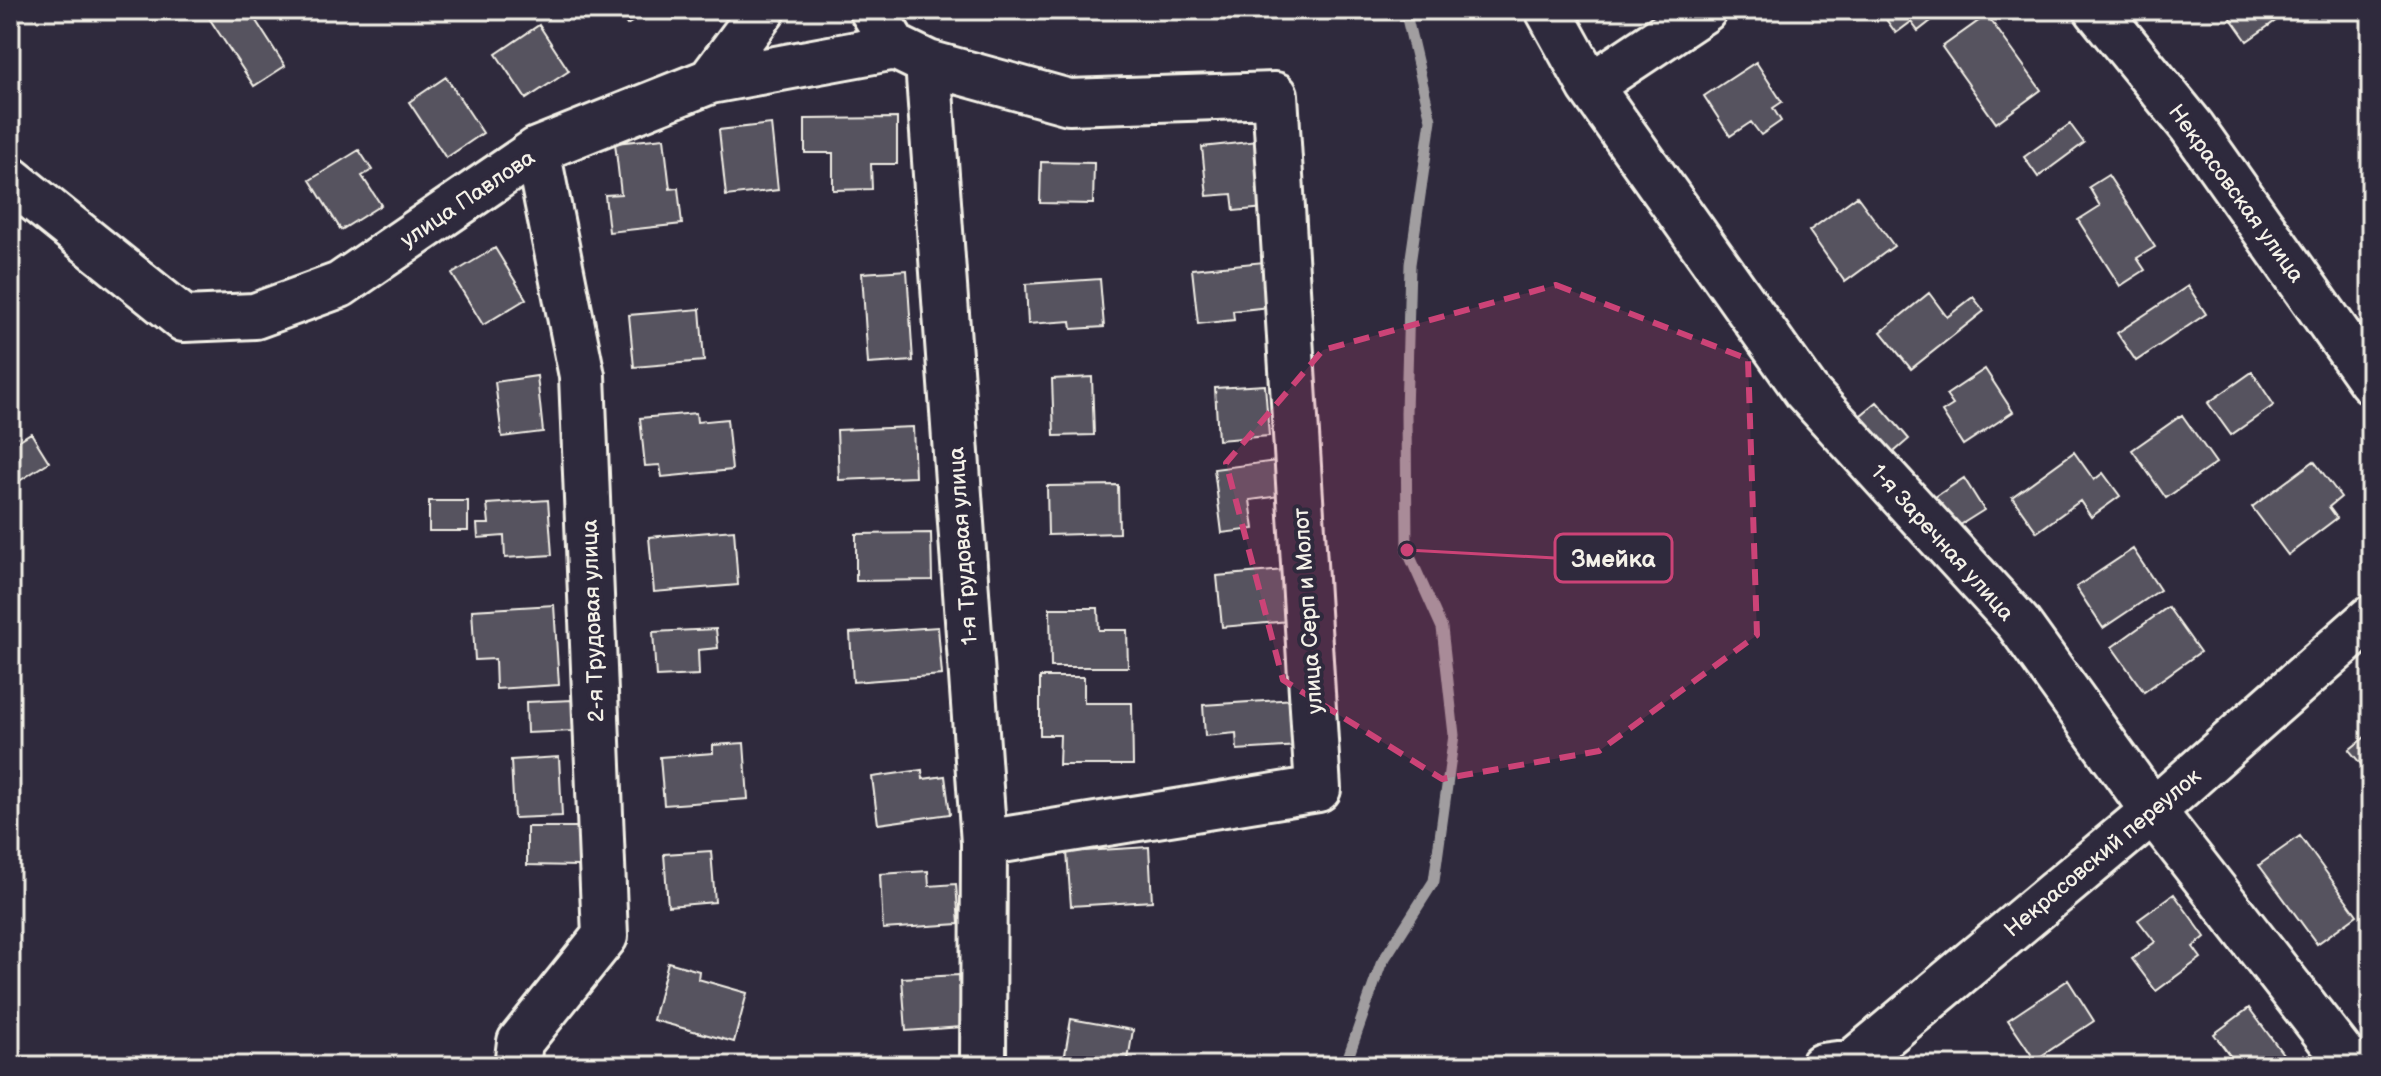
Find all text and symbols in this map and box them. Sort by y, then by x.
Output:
street label: Некрасовская улица [2162,100,2310,288]
street label: улица Павлова [396,144,540,254]
street label: 1-я Трудовая улица [943,446,984,646]
street label: 1-я Заречная улица [1865,459,2019,627]
street label: улица Серп и Молот [1288,506,1329,715]
street label: 2-я Трудовая улица [576,519,611,723]
callout: Змейка [1555,534,1672,582]
text: Змейка [1571,545,1656,574]
street label: Некрасовский переулок [1999,763,2207,943]

